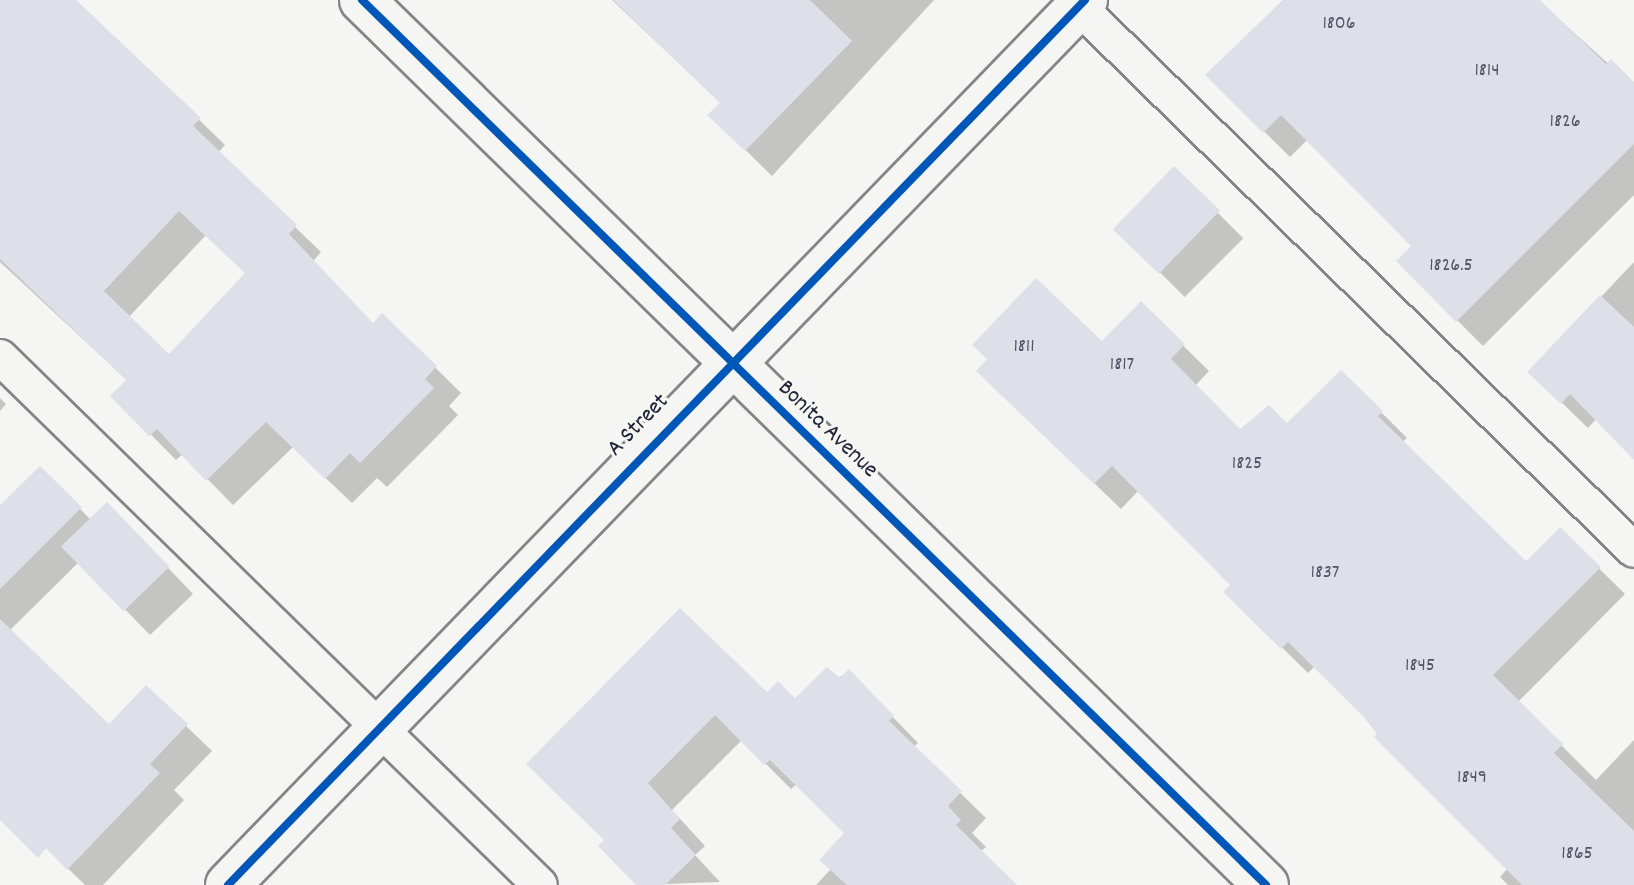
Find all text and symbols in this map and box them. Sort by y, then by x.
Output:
house number: 1806 [1322,12,1356,36]
house number: 1814 [1474,59,1500,83]
house number: 1826 [1550,110,1580,134]
house number: 1826.5 [1429,254,1473,278]
house number: 1811 [1013,335,1035,359]
house number: 1817 [1110,353,1134,377]
street label: Bonita Avenue [771,375,883,485]
street label: A Street [602,388,676,464]
house number: 1825 [1232,452,1262,476]
house number: 1837 [1311,561,1339,585]
house number: 1845 [1405,654,1435,678]
house number: 1849 [1457,766,1487,790]
house number: 1865 [1561,842,1593,866]

